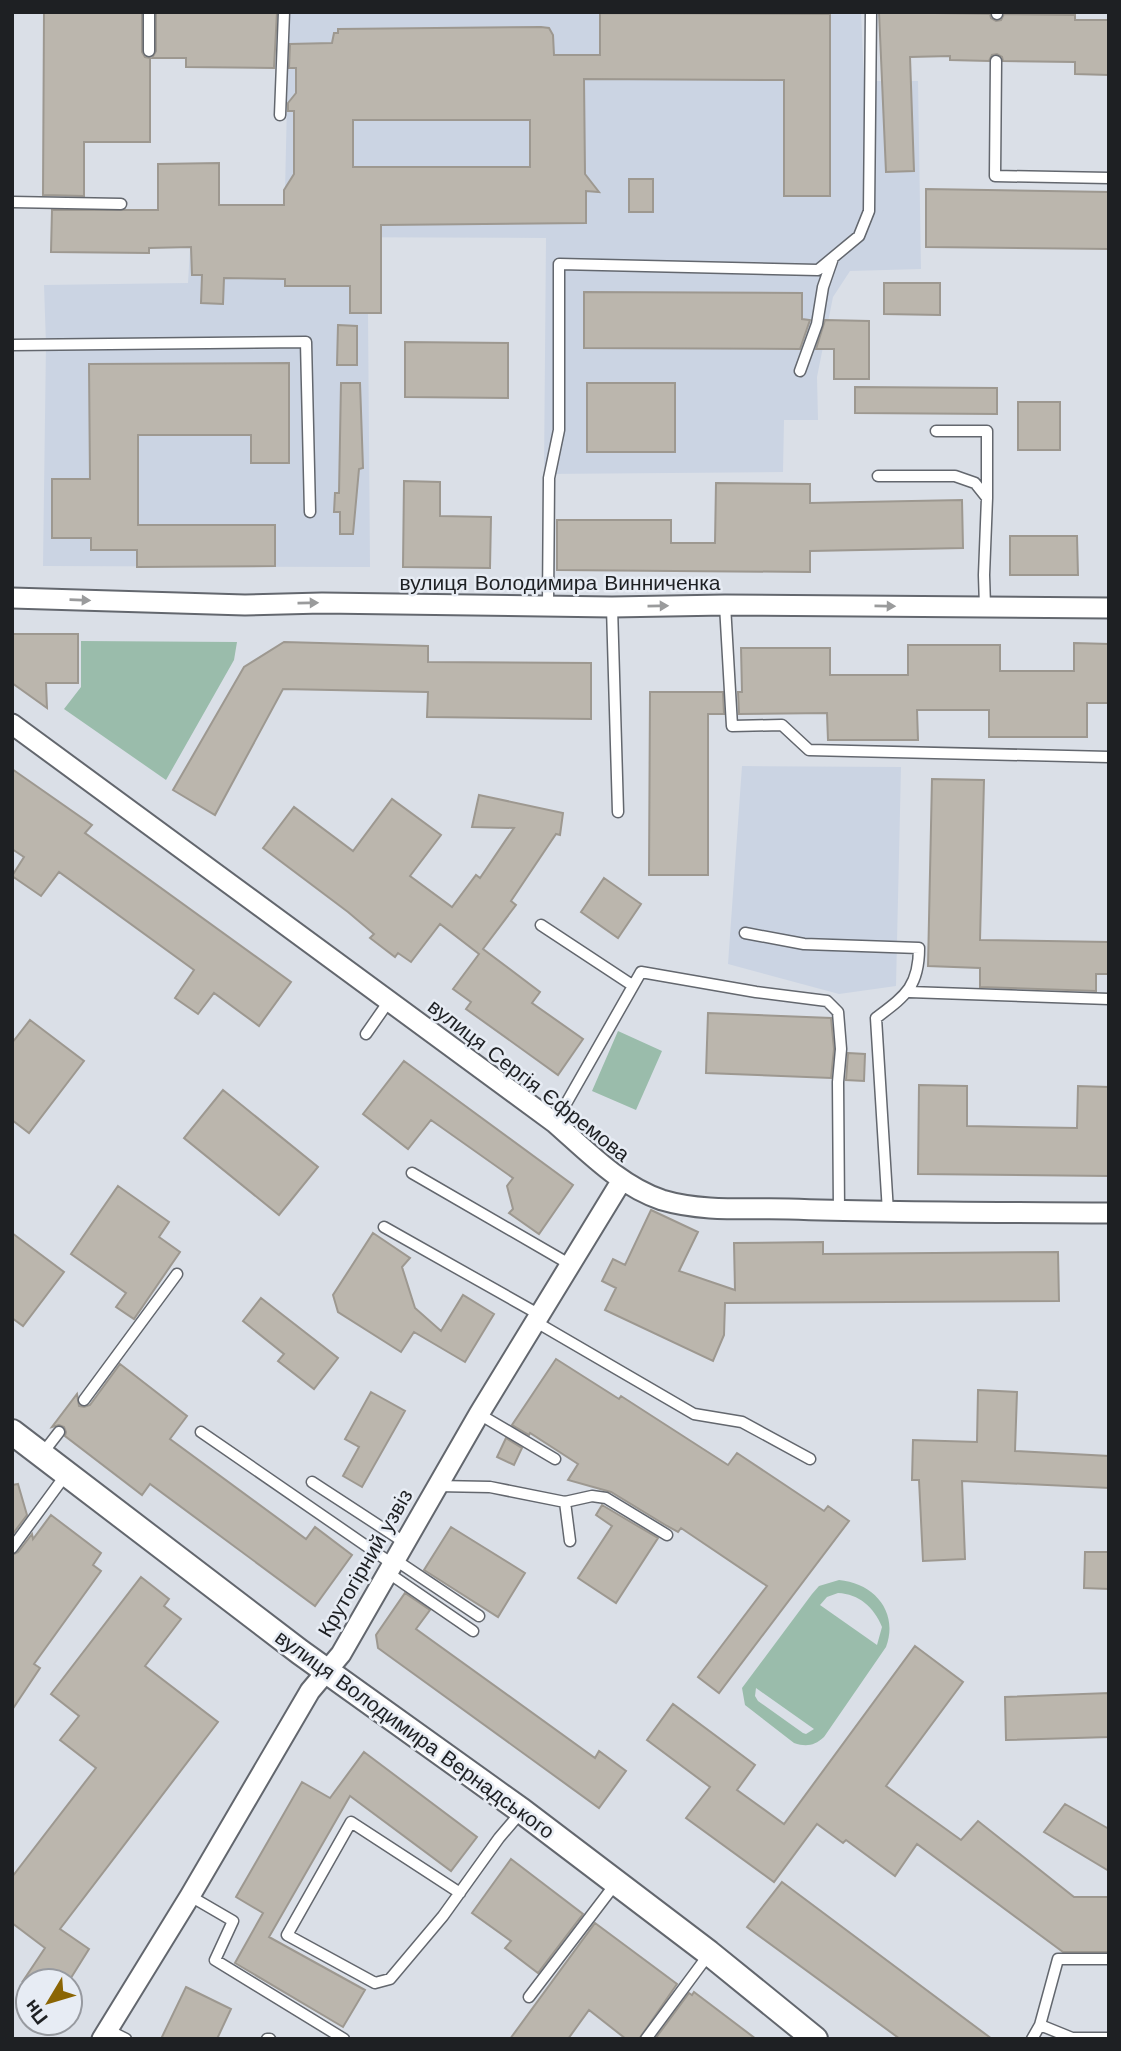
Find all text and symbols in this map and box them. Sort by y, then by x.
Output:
street label: вулиця Володимира Винниченка [399,570,721,595]
one-way arrow [70,595,92,606]
one-way arrow [297,598,319,609]
one-way arrow [647,600,669,612]
one-way arrow [875,600,897,612]
street label: вулиця Сергія Єфремова [423,993,635,1167]
street label: Крутогірний узвіз [312,1484,418,1642]
street label: вулиця Володимира Вернадського [270,1624,560,1844]
north arrow [14,1967,84,2037]
text: Пн [19,1995,53,2029]

